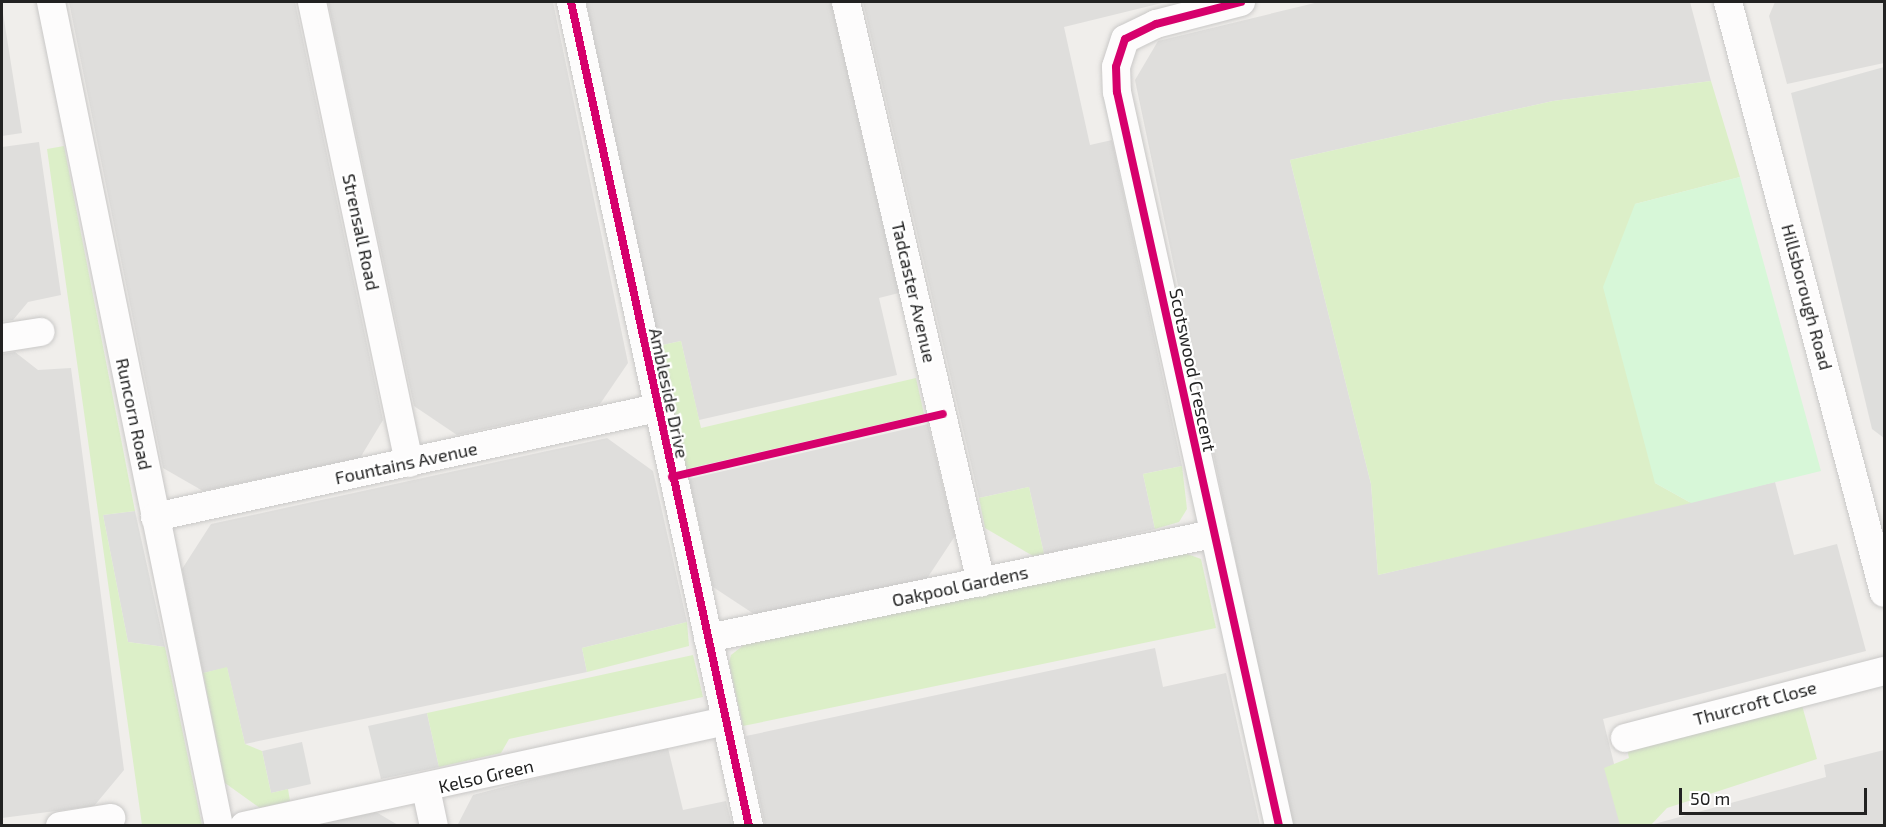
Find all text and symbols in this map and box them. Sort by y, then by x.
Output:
street label: Strensall Road [338,171,384,293]
street label: Tadcaster Avenue [887,219,941,365]
street label: Hillsborough Road [1777,222,1837,372]
street label: Scotswood Crescent [1165,286,1221,454]
street label: Ambleside Drive [645,326,693,460]
street label: Runcorn Road [112,356,156,472]
street label: Fountains Avenue [333,437,479,489]
street label: Oakpool Gardens [890,561,1030,611]
street label: Thurcroft Close [1691,676,1819,730]
street label: Kelso Green [436,755,536,797]
scale bar [1682,776,1870,814]
text: 50 m [1690,787,1730,809]

